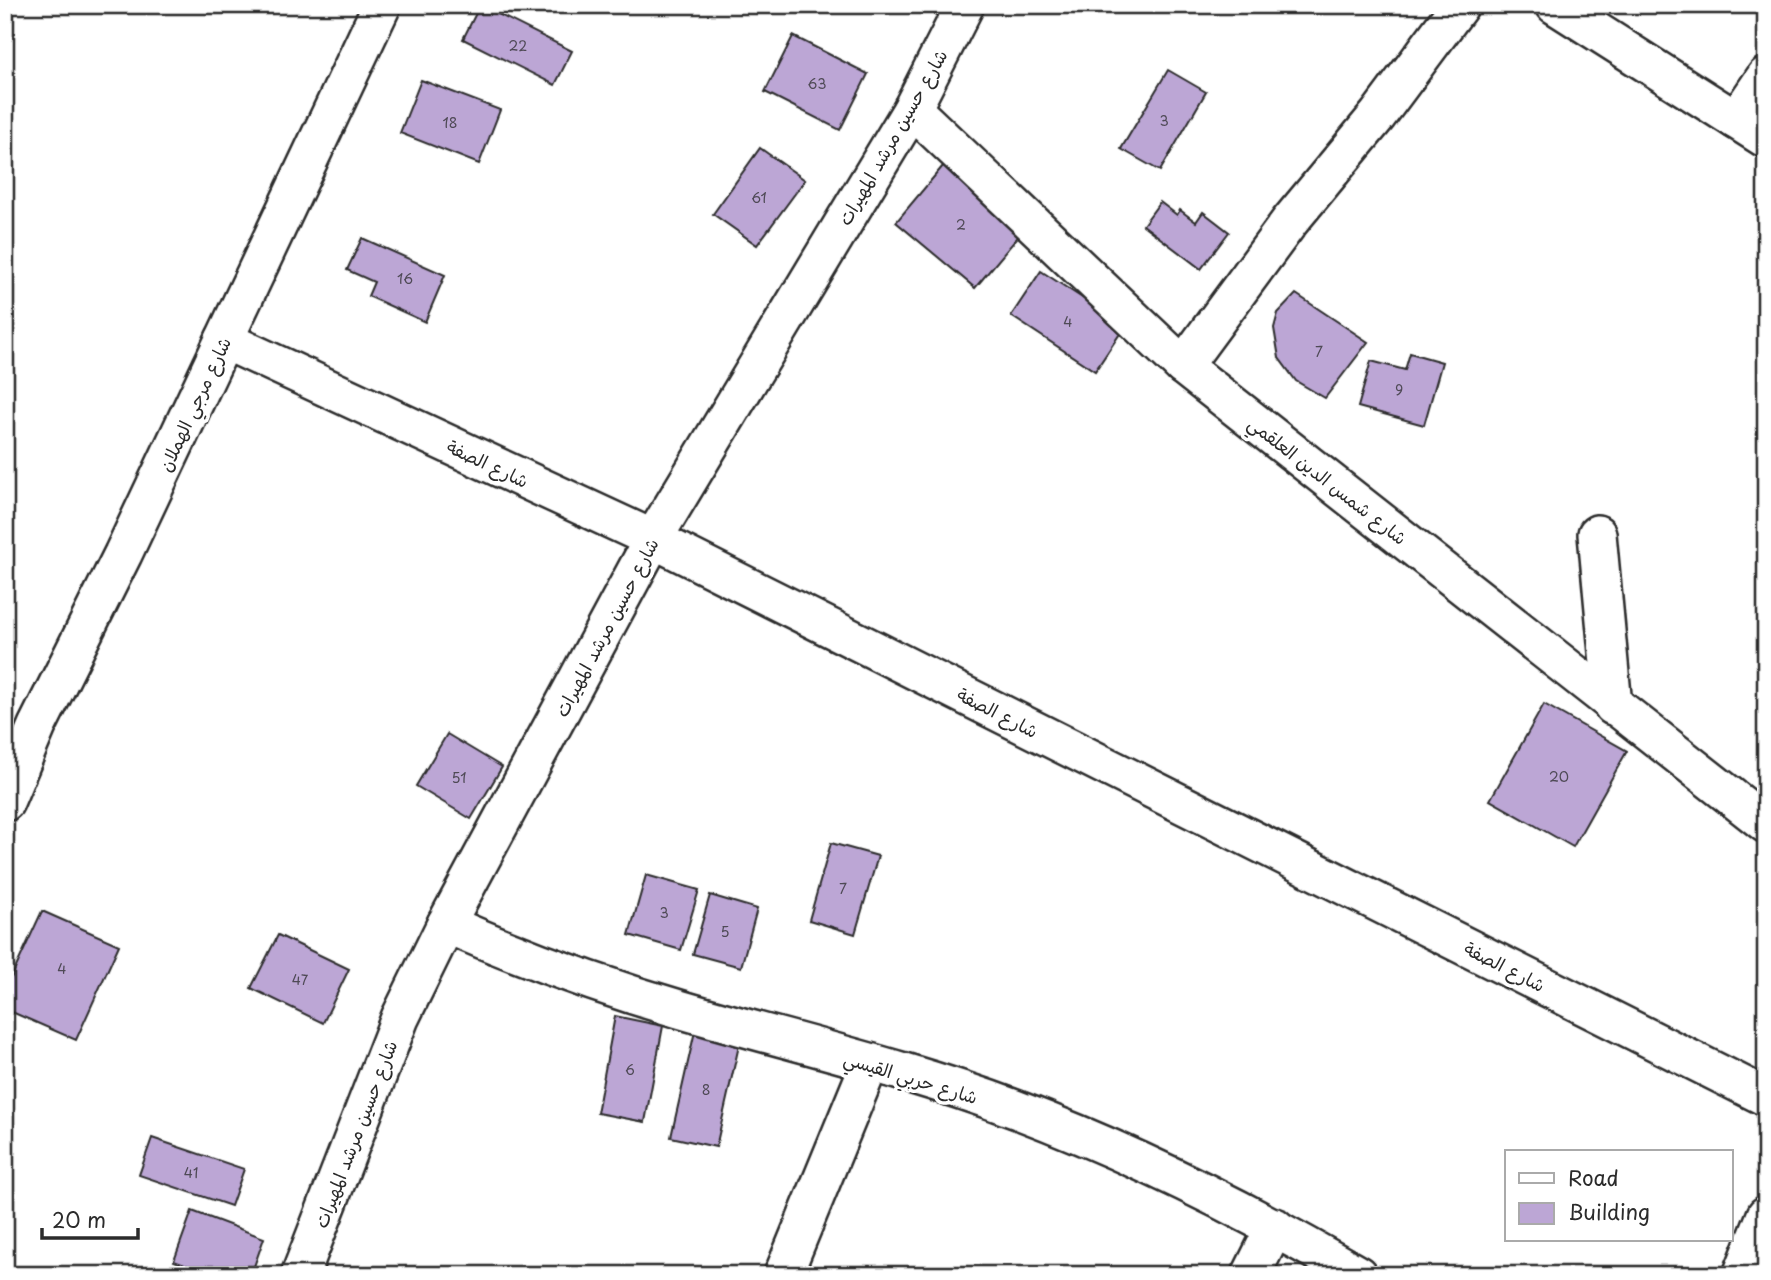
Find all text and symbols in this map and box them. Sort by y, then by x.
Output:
house number: 22 [509,35,527,56]
street label: شارع حسين مرشد المهيرات [831,44,953,230]
house number: 63 [808,73,826,94]
house number: 3 [1159,110,1169,131]
house number: 18 [442,112,458,133]
house number: 61 [751,187,767,208]
house number: 2 [956,214,966,235]
house number: 16 [397,268,413,289]
house number: 4 [1063,311,1073,332]
street label: شارع مرجي الهملان [151,332,241,478]
house number: 7 [1315,341,1323,362]
house number: 9 [1395,379,1403,400]
street label: شارع شمس الدين العلقمي [1240,409,1413,554]
street label: شارع الصفة [443,432,533,494]
street label: شارع حسين مرشد المهيرات [547,533,665,721]
street label: شارع الصفة [953,680,1043,744]
house number: 20 [1549,766,1569,787]
house number: 51 [452,767,466,788]
house number: 7 [839,878,847,899]
house number: 3 [659,902,669,923]
house number: 5 [720,921,730,942]
street label: شارع الصفة [1460,934,1550,998]
house number: 4 [57,958,67,979]
house number: 47 [292,969,309,990]
street label: شارع حسين مرشد المهيرات [307,1036,403,1232]
street label: شارع حربي القيسي [840,1044,981,1114]
house number: 6 [625,1059,635,1080]
house number: 8 [702,1079,710,1100]
legend [1505,1150,1732,1242]
text: Road [1568,1161,1619,1193]
house number: 41 [184,1162,198,1183]
text: Building [1568,1195,1650,1227]
scale bar [42,1196,138,1240]
text: 20 m [52,1203,106,1235]

